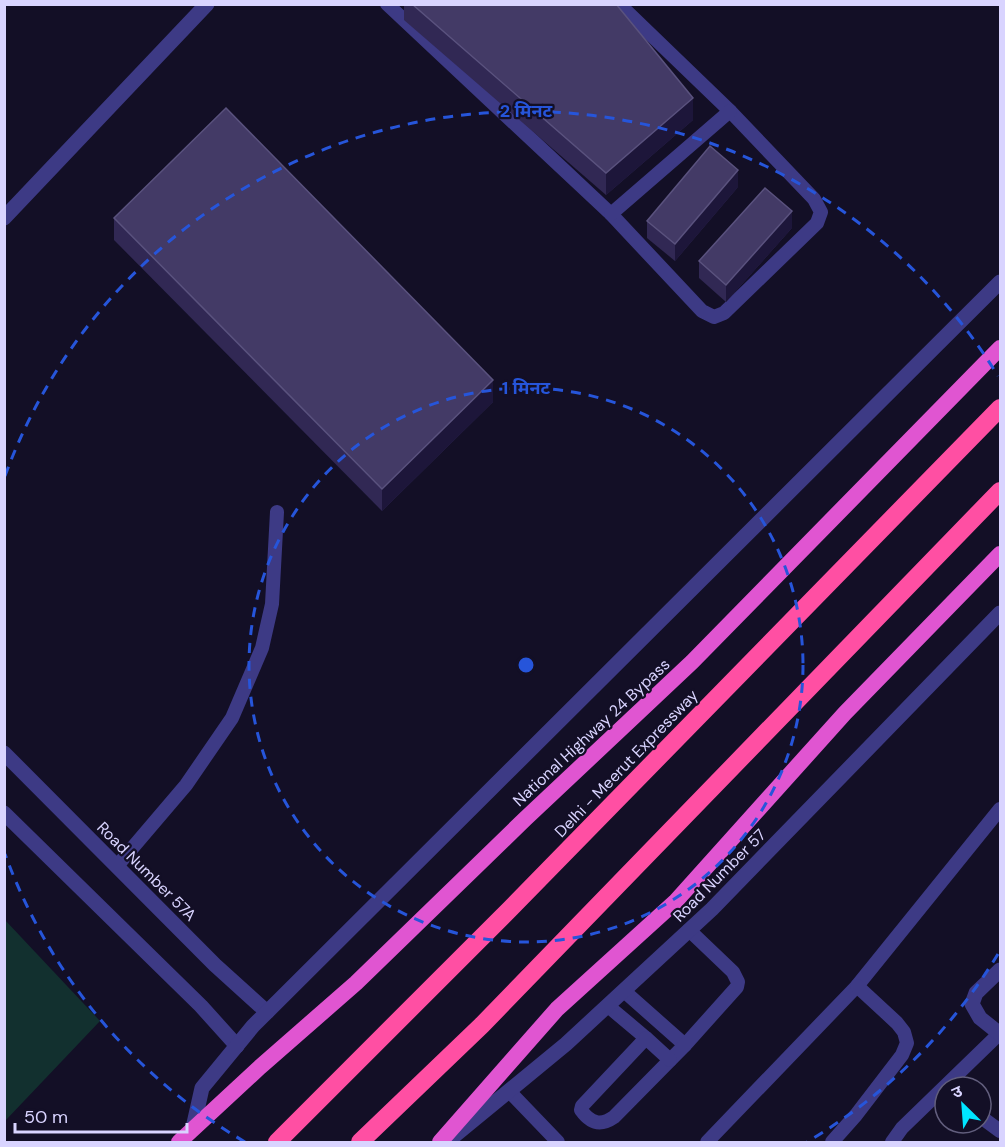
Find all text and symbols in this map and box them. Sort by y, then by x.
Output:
text: 2 मिनट [500,99,553,123]
text: 1 मिनट [502,376,551,400]
street label: National Highway 24 Bypass [508,654,674,811]
centre of rings [516,655,536,675]
street label: Delhi - Meerut Expressway [550,685,703,842]
street label: Road Number 57A [92,817,201,926]
street label: Road Number 57 [668,824,770,926]
north arrow [933,1075,993,1135]
text: उ [948,1080,966,1103]
scale bar [15,1096,188,1134]
text: 50 m [24,1105,68,1129]

